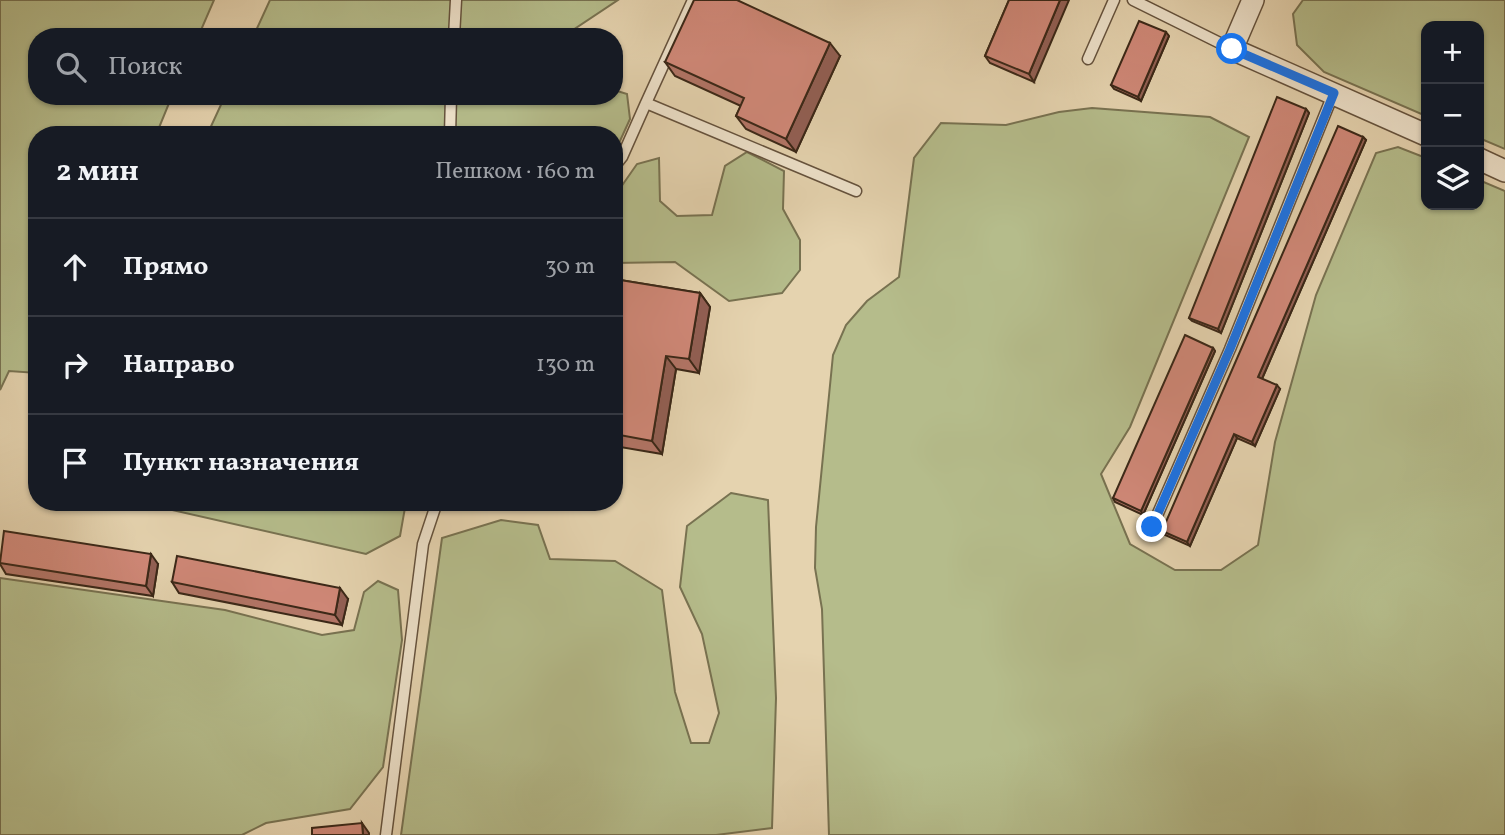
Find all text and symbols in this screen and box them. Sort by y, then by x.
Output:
map controls [1421,21,1484,210]
button: + [1421,21,1484,84]
search box [28,28,623,105]
route start [1216,33,1247,64]
icon: search [52,48,90,86]
text: Поиск [108,49,182,85]
button: − [1421,84,1484,147]
button: layers [1421,147,1484,210]
text: 2 мин [56,151,139,193]
text: Пешком · 160 m [435,156,595,188]
icon: ahead [56,248,94,286]
text: Прямо [123,249,208,285]
text: 30 m [545,251,595,283]
icon: right [56,346,94,384]
text: Направо [123,347,235,383]
text: 130 m [536,349,595,381]
icon: arrive [56,444,94,482]
text: Пункт назначения [123,445,359,481]
route end [1136,511,1167,542]

